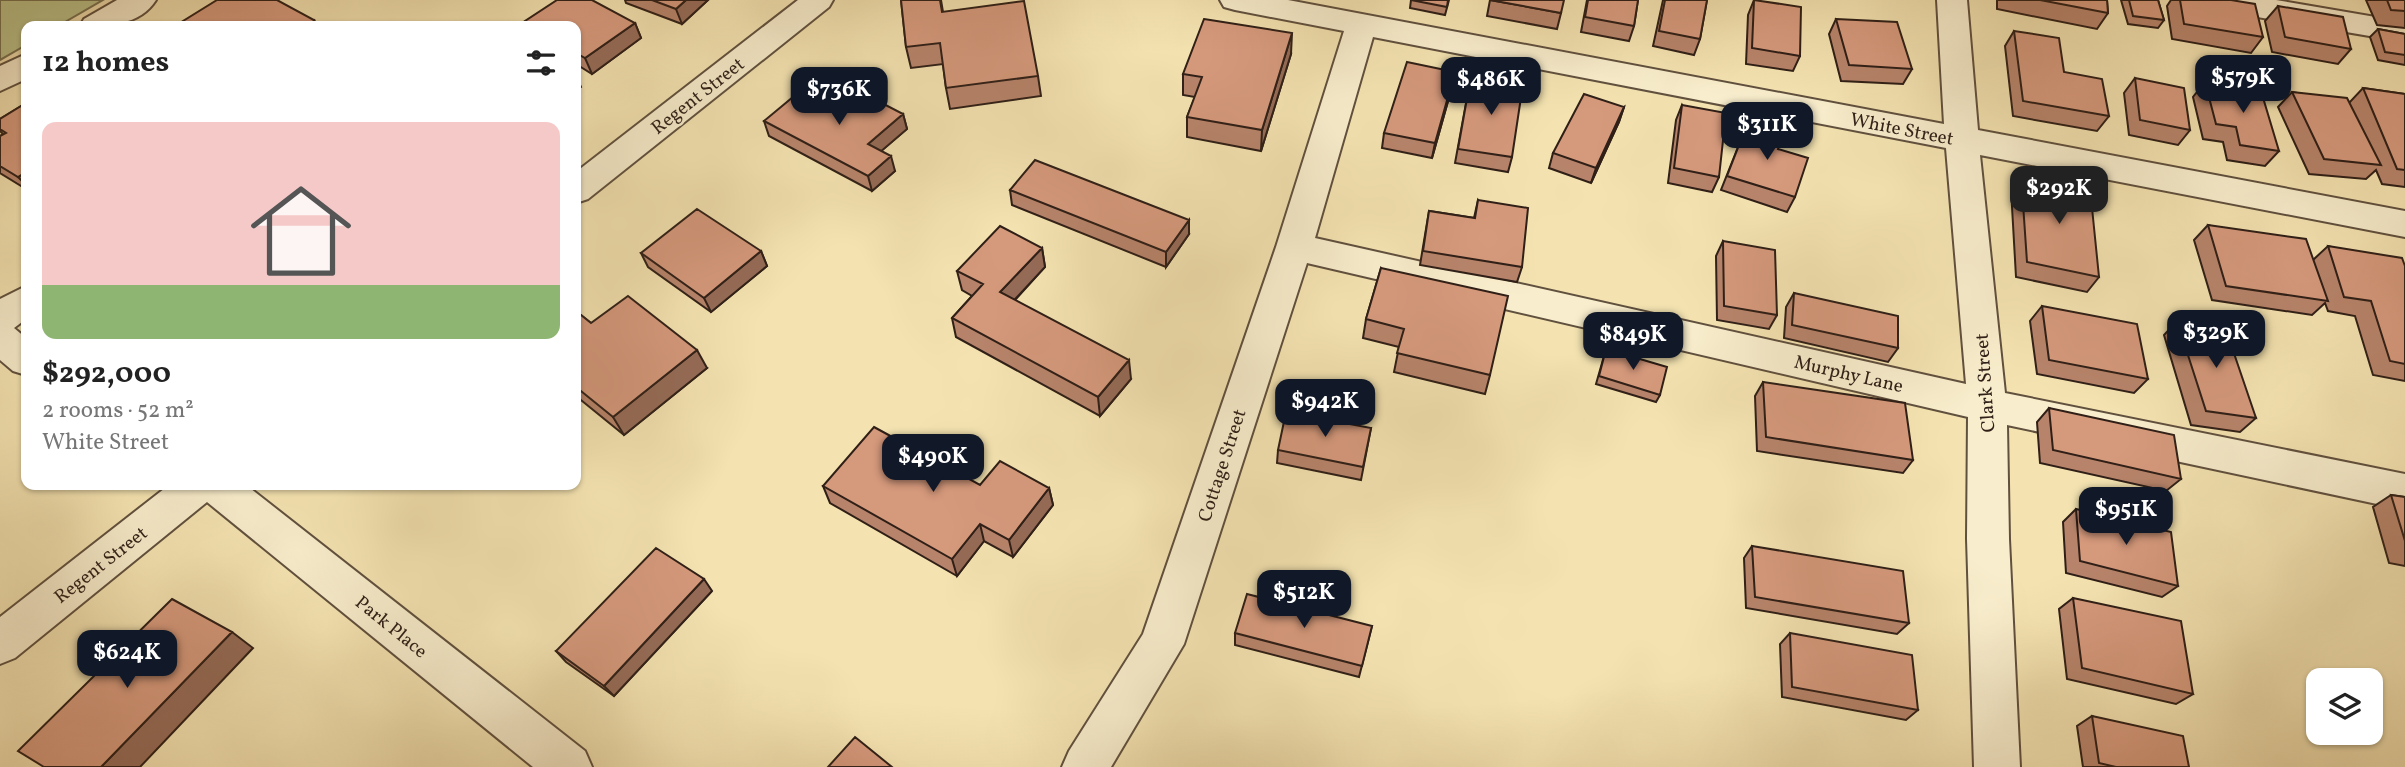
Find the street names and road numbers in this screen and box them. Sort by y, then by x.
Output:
street label: Regent Street [646,52,751,141]
street label: White Street [1848,107,1956,153]
street label: Clark Street [1970,332,2002,433]
street label: Murphy Lane [1791,350,1906,400]
street label: Cottage Street [1192,405,1254,525]
street label: Regent Street [49,521,154,610]
street label: Park Place [349,590,432,665]

